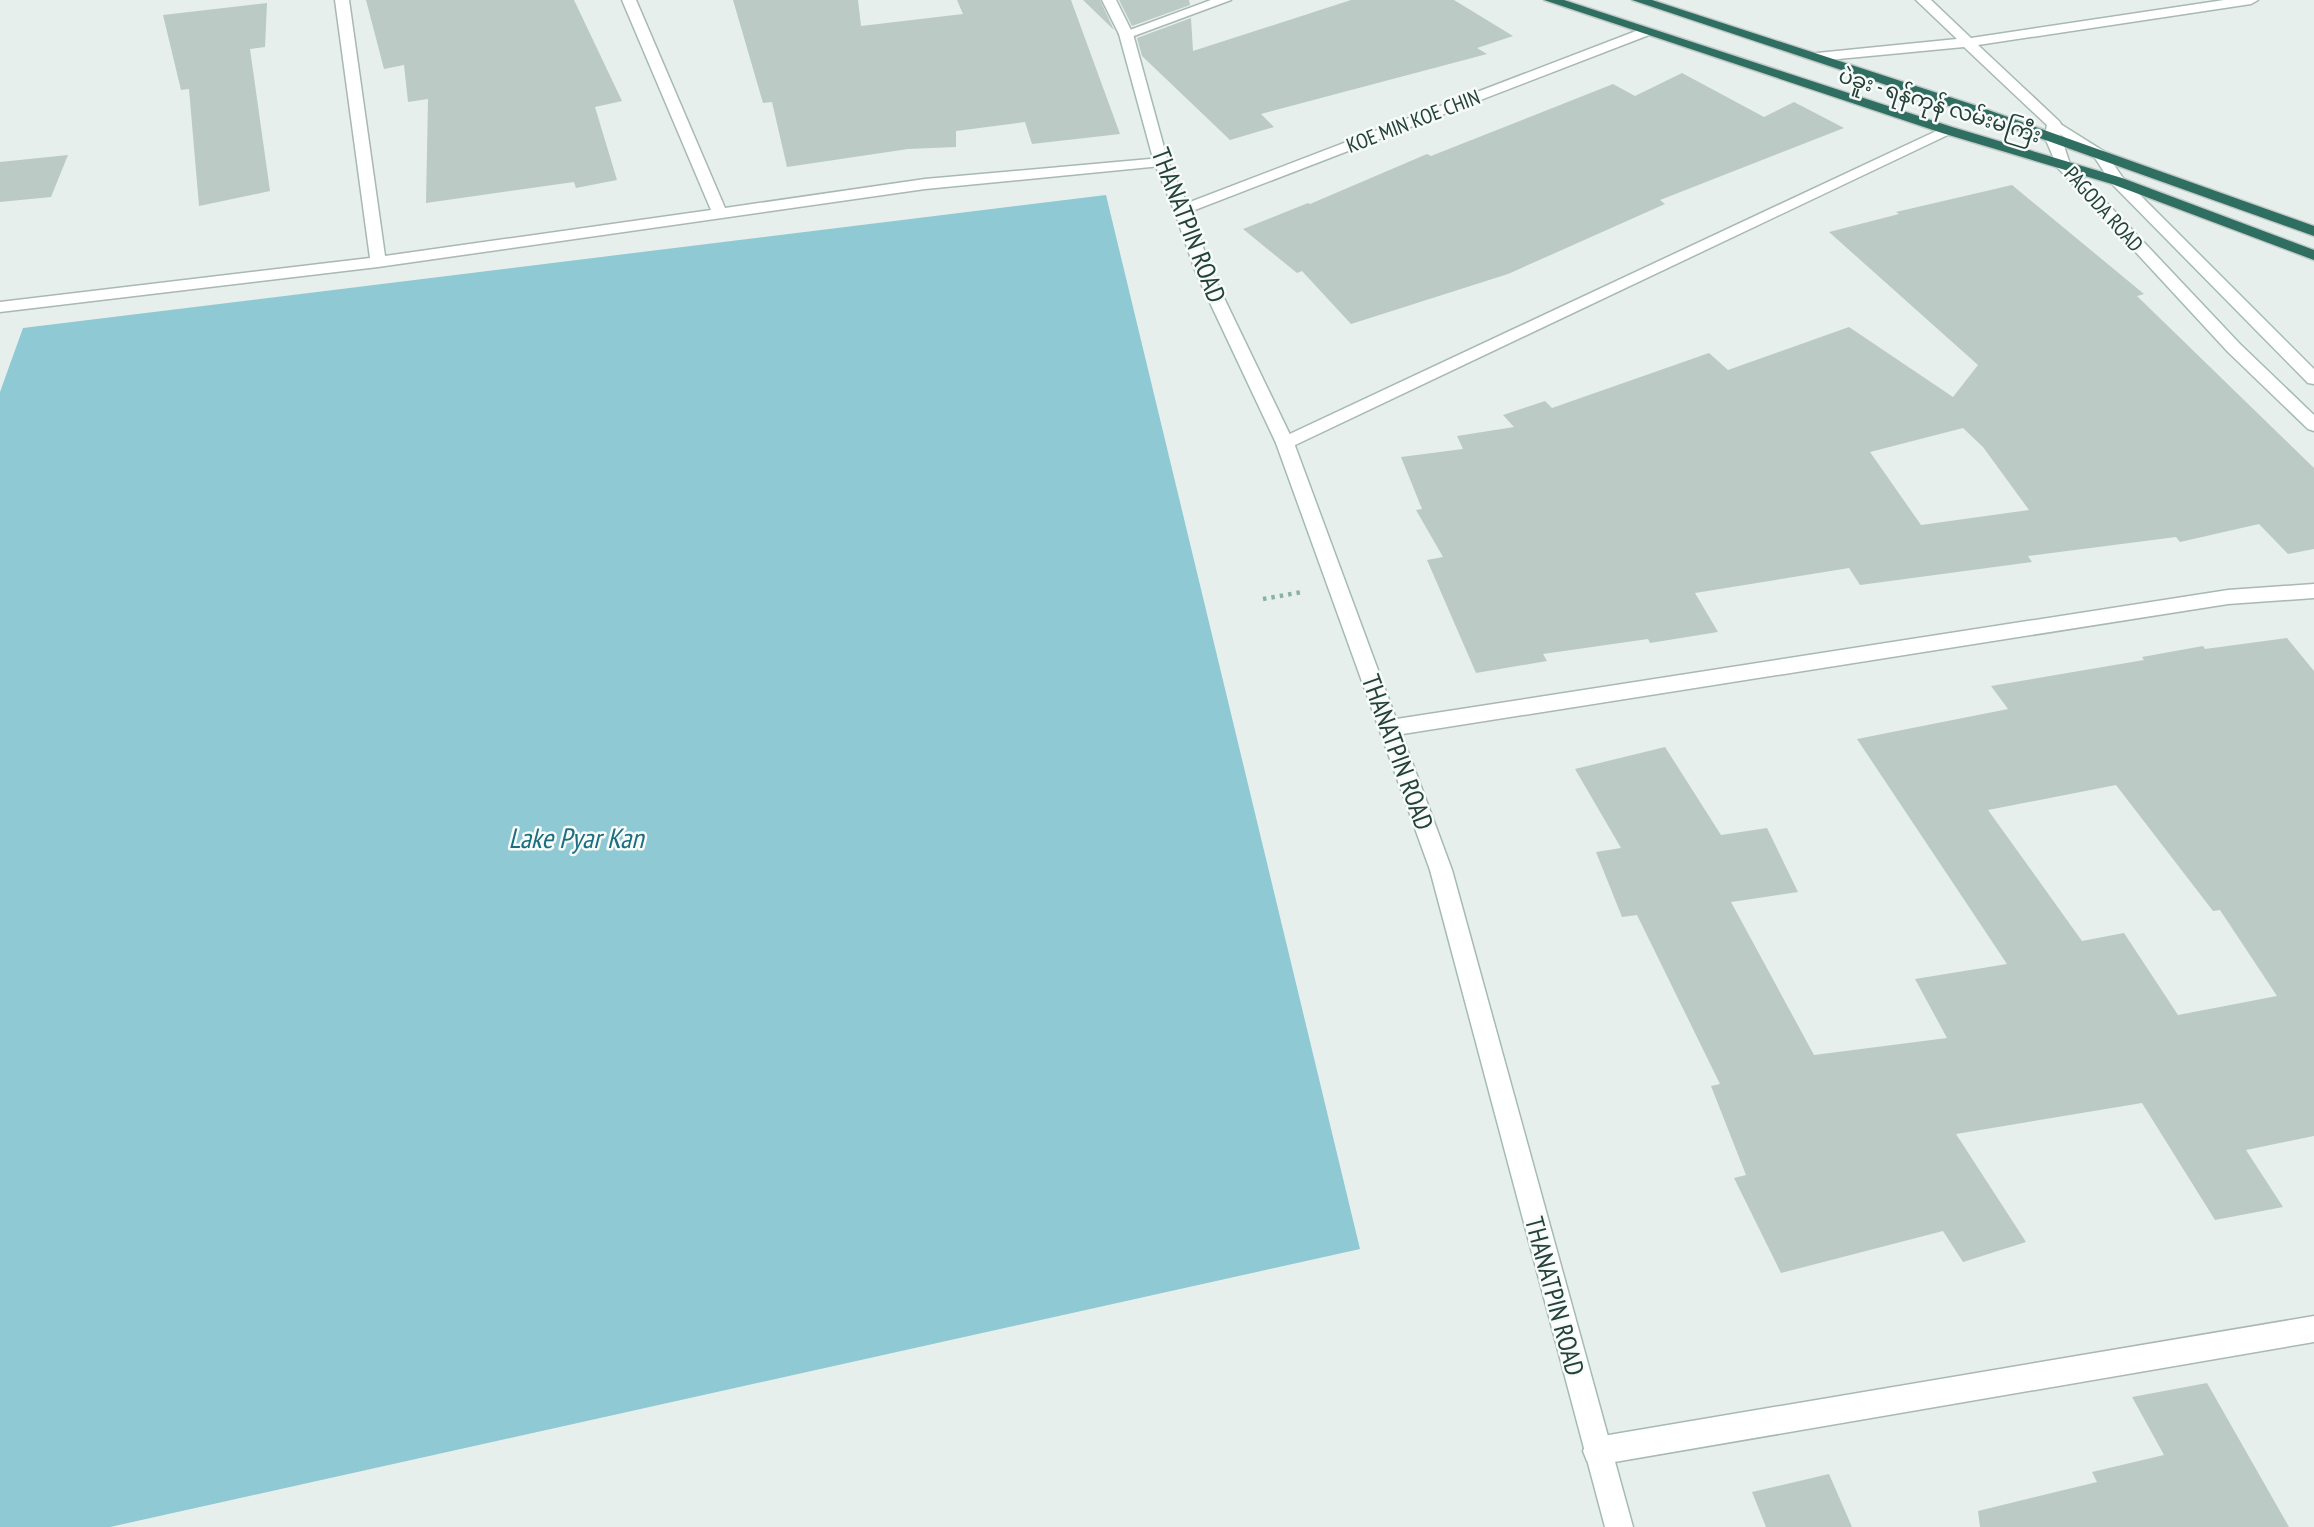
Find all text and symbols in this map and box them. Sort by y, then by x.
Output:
street label: ပဲခူး - ရန်ကုန် လမ်းမကြီး [1834,59,2045,153]
street label: KOE MIN KOE CHIN [1342,83,1484,159]
street label: THANATPIN ROAD [1144,143,1234,307]
street label: PAGODA ROAD [2059,161,2149,257]
street label: THANATPIN ROAD [1355,670,1441,834]
water label: Lake Pyar Kan [508,819,645,856]
street label: THANATPIN ROAD [1518,1213,1592,1379]

